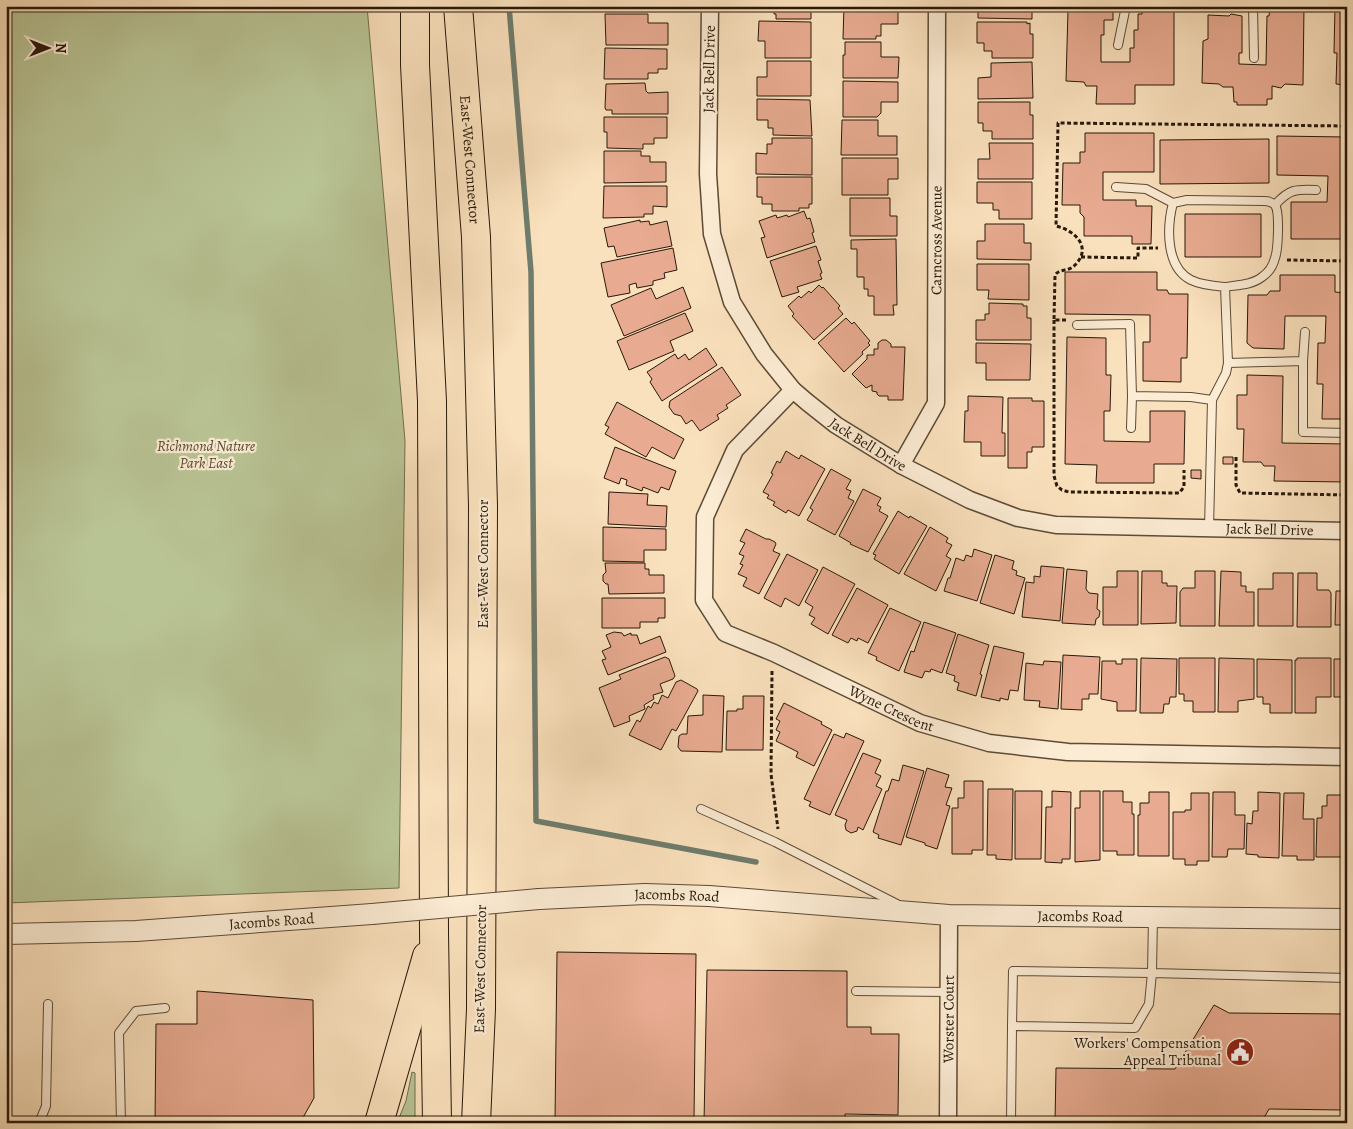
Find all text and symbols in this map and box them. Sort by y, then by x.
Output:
north arrow [22,22,72,72]
street label: Jack Bell Drive [698,25,720,113]
text: N [51,43,70,53]
street label: East-West Connector [455,94,485,225]
street label: Carncross Avenue [926,185,947,295]
street label: Jack Bell Drive [825,413,910,476]
park label: Richmond Nature Park East [157,436,256,473]
street label: East-West Connector [473,499,493,628]
street label: Jack Bell Drive [1225,519,1314,540]
street label: Wyne Crescent [845,680,936,737]
street label: Jacombs Road [634,884,721,907]
street label: East-West Connector [469,904,491,1034]
street label: Jacombs Road [1037,906,1124,927]
street label: Jacombs Road [228,908,316,934]
street label: Worster Court [938,975,959,1064]
place label: Workers' Compensation Appeal Tribunal [1073,1033,1221,1070]
public building icon: Workers' Compensation Appeal Tribunal [1225,1037,1255,1067]

